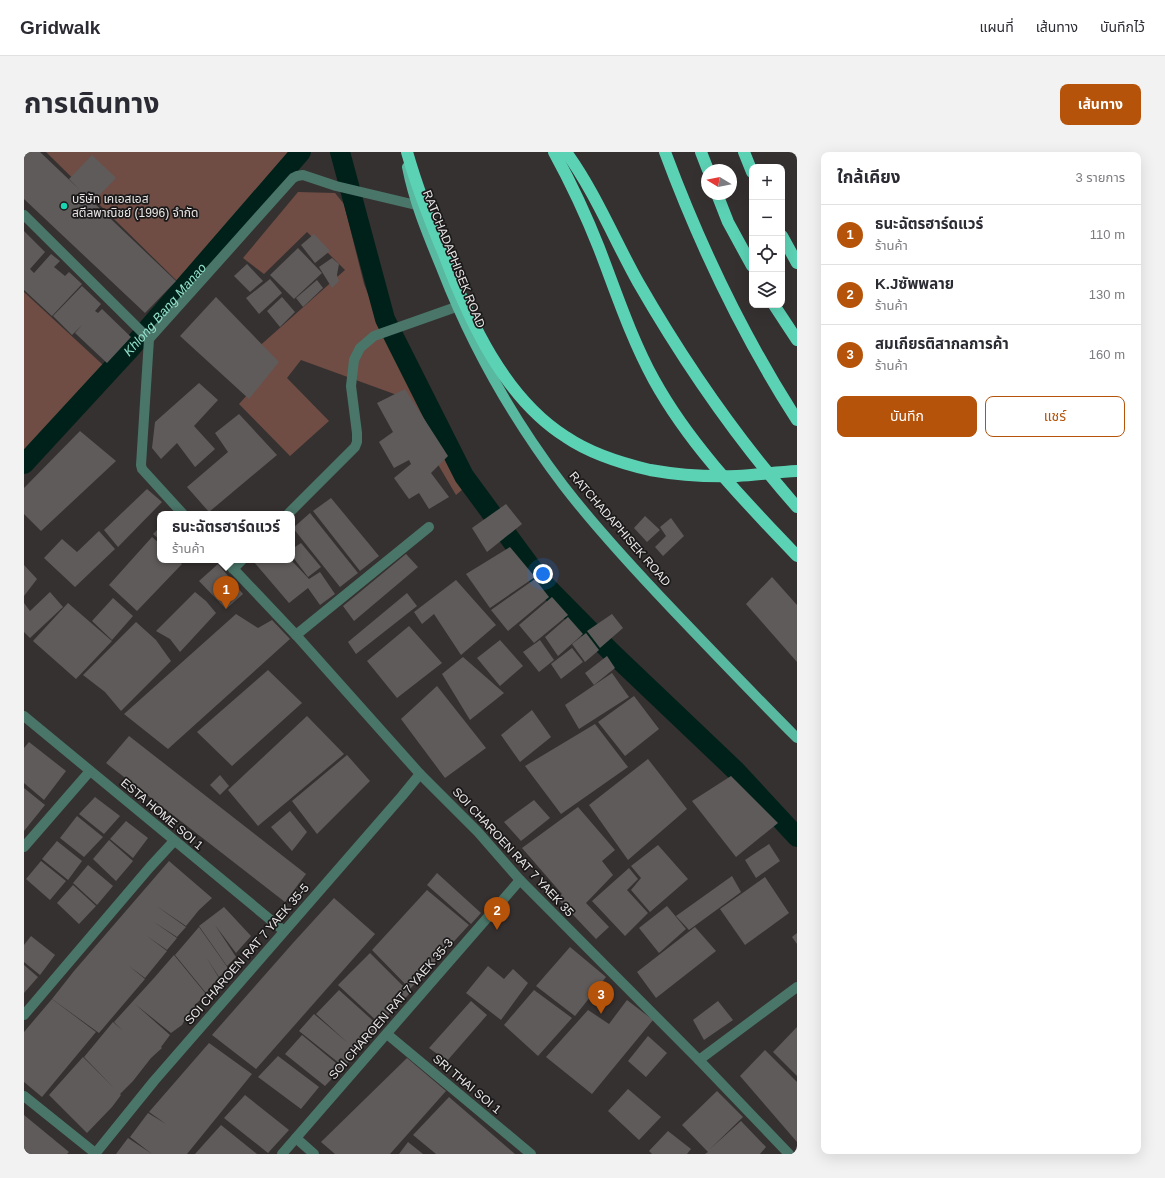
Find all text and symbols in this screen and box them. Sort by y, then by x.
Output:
text: Gridwalk [20,17,100,38]
text: แผนที่ [980,19,1014,35]
text: เส้นทาง [1036,19,1078,35]
text: บันทึกไว้ [1100,19,1145,35]
button: เส้นทาง [1060,84,1141,125]
text: การเดินทาง [24,88,159,119]
north arrow [701,164,737,200]
map controls [749,164,785,308]
button: + [749,164,785,200]
text: ใกล้เคียง [837,168,900,187]
text: 3 รายการ [1075,170,1125,185]
street label: RATCHADAPHISEK ROAD [420,188,488,330]
place label: บริษัท เคเอสเอส สตีลพาณิชย์ (1996) จำกัด [72,192,198,220]
button: − [749,200,785,236]
marker: บริษัท เคเอสเอส สตีลพาณิชย์ (1996) จำกัด [59,201,69,211]
text: ธนะฉัตรฮาร์ดแวร์ [875,215,983,232]
text: 1 [846,227,854,242]
text: 110 m [1090,227,1125,242]
button: locate [749,236,785,272]
text: ร้านค้า [875,238,908,253]
water label: Khlong Bang Manao [120,260,209,359]
button: layers [749,272,785,308]
text: K.Jซัพพลาย [875,275,954,292]
text: 2 [846,287,854,302]
text: 130 m [1089,287,1125,302]
text: ร้านค้า [875,298,908,313]
text: สมเกียรติสากลการค้า [875,335,1009,352]
text: 3 [846,347,854,362]
text: 160 m [1089,347,1125,362]
text: ร้านค้า [875,358,908,373]
button: บันทึก [837,396,977,437]
button: แชร์ [985,396,1125,437]
street label: RATCHADAPHISEK ROAD [566,469,674,589]
popup [157,511,295,563]
text: ธนะฉัตรฮาร์ดแวร์ [172,518,280,535]
text: ร้านค้า [172,541,205,556]
your location [533,564,553,584]
pin: 1 [213,576,239,609]
street label: ESTA HOME SOI 1 [118,775,206,853]
street label: SOI CHAROEN RAT 7 YAEK 35 [450,785,577,920]
street label: SOI CHAROEN RAT 7 YAEK 35-5 [182,881,312,1027]
pin: 2 [484,897,510,930]
street label: SOI CHAROEN RAT 7 YAEK 35-3 [326,936,456,1082]
pin: 3 [588,981,614,1014]
street label: SRI THAI SOI 1 [430,1051,504,1117]

